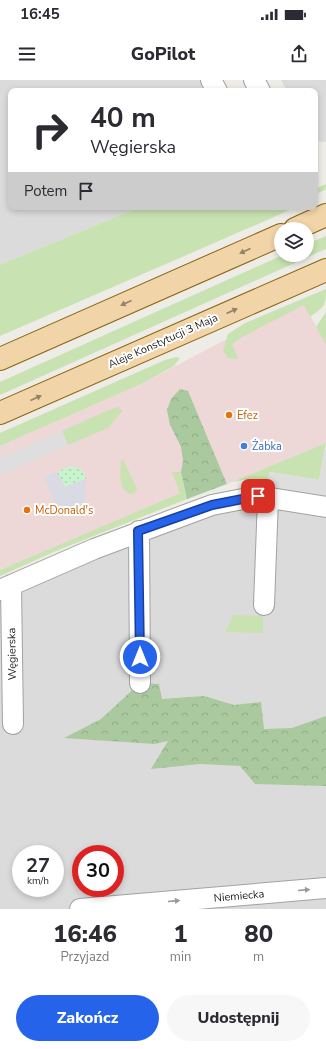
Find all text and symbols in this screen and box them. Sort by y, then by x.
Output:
text: 16:45 [20,4,60,24]
text: GoPilot [131,42,195,66]
icon: menu [16,43,38,65]
icon: share [288,43,310,65]
text: 40 m [90,99,156,137]
icon: right [24,104,76,156]
text: Węgierska [90,135,176,159]
icon: arrive [75,180,97,202]
text: Potem [24,181,67,201]
map controls [274,222,314,262]
button: layers [274,222,314,262]
one-way arrow [240,248,251,254]
one-way arrow [120,301,132,307]
one-way arrow [226,308,237,314]
street label: Aleje Konstytucji 3 Maja [106,310,220,372]
one-way arrow [30,394,42,400]
place label: Efez [237,408,258,423]
marker: Efez [224,410,234,420]
place label: Żabka [252,439,282,454]
marker: Żabka [239,441,249,451]
pin [241,479,275,513]
icon: arrive [247,485,269,507]
place label: McDonald's [35,503,93,518]
marker: McDonald's [22,505,32,515]
street label: Węgierska [4,627,20,680]
position arrow [119,636,161,678]
speed limit sign: 30 [72,845,124,897]
text: 27 [26,852,50,879]
text: km/h [27,874,49,888]
street label: Niemiecka [213,886,265,906]
one-way arrow [298,887,310,894]
one-way arrow [168,898,180,904]
text: 16:46 [53,918,117,950]
text: 1 [173,918,188,950]
text: 80 [244,918,273,950]
text: Przyjazd [60,948,109,966]
text: min [170,948,191,966]
text: m [253,948,264,966]
button: Zakończ [16,995,159,1041]
button: Udostępnij [167,995,310,1041]

